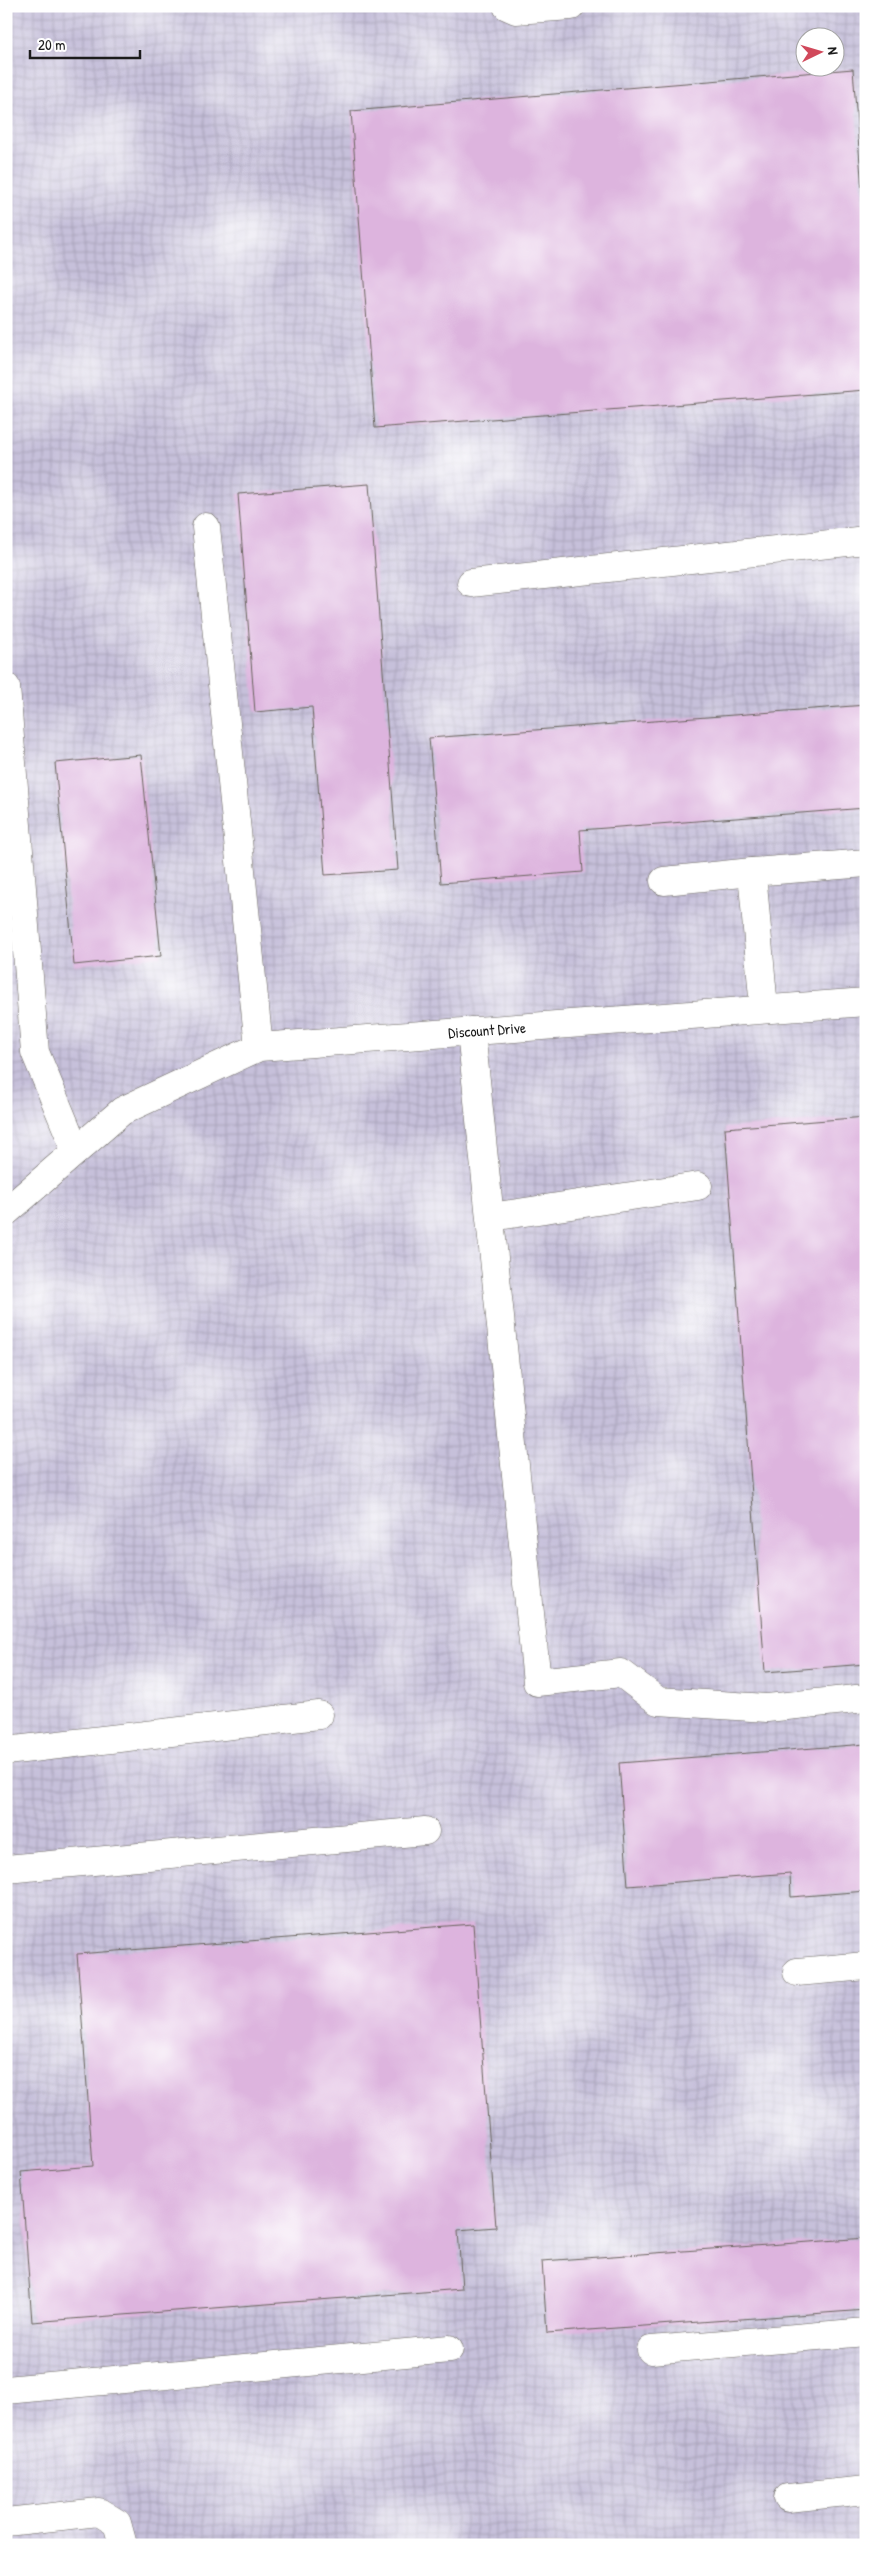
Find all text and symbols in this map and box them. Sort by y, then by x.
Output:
scale bar [30,28,140,60]
north arrow [794,28,844,78]
text: 20 m [38,34,65,55]
text: N [824,46,843,56]
street label: Discount Drive [447,1017,527,1043]

